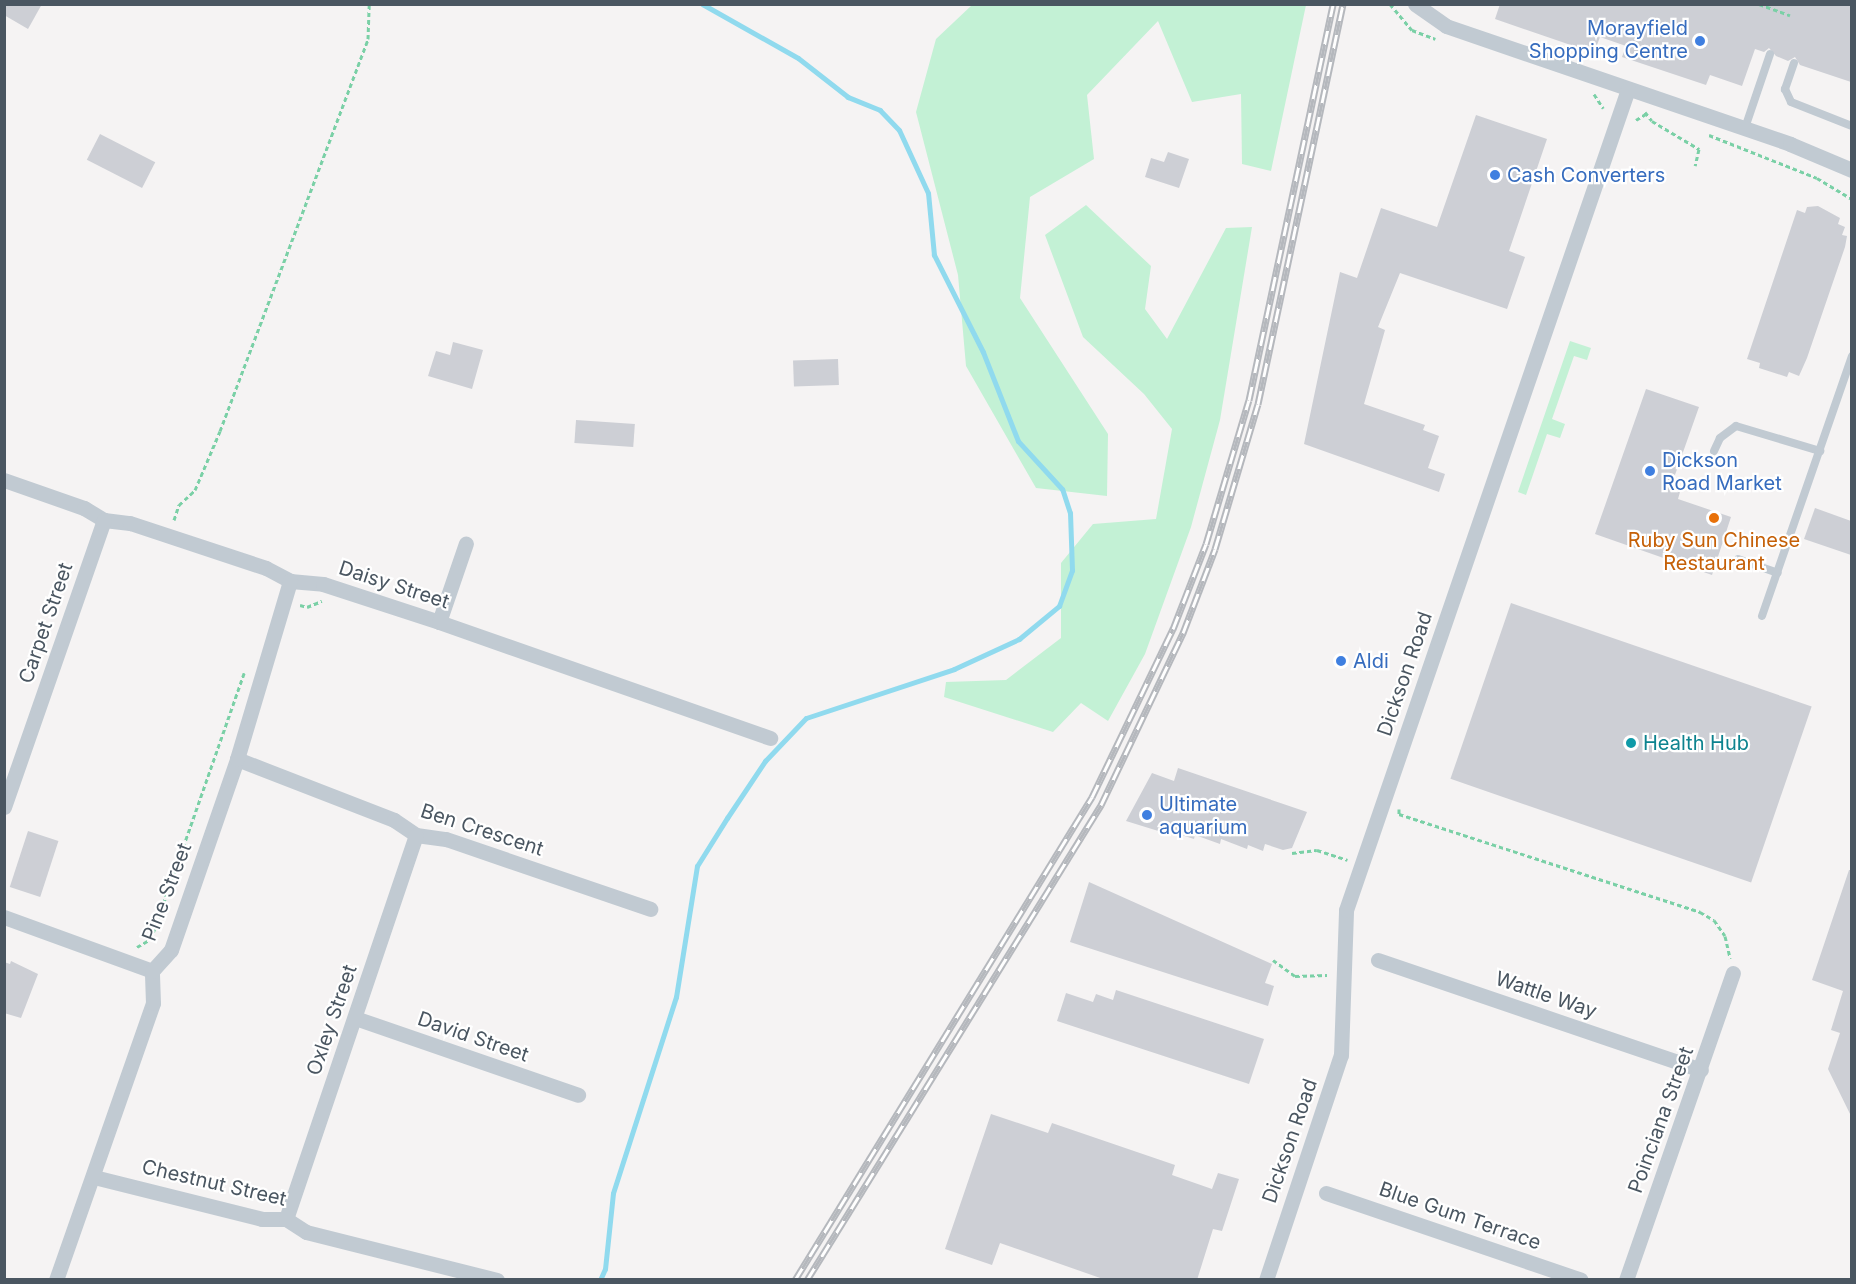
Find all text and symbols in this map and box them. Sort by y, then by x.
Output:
place label: Morayfield Shopping Centre [1529,17,1688,64]
marker: Morayfield Shopping Centre [1693,34,1707,48]
place label: Cash Converters [1507,163,1665,187]
marker: Cash Converters [1488,168,1502,182]
place label: Dickson Road Market [1662,448,1782,495]
marker: Dickson Road Market [1643,464,1657,478]
marker: Ruby Sun Chinese Restaurant [1707,511,1721,525]
place label: Ruby Sun Chinese Restaurant [1628,528,1800,575]
street label: Daisy Street [336,556,452,614]
street label: Carpet Street [14,559,78,687]
street label: Dickson Road [1373,609,1437,739]
place label: Aldi [1353,649,1389,673]
marker: Aldi [1334,654,1348,668]
place label: Health Hub [1643,731,1749,755]
marker: Health Hub [1624,736,1638,750]
place label: Ultimate aquarium [1159,792,1248,839]
street label: Ben Crescent [418,799,546,861]
marker: Ultimate aquarium [1140,808,1154,822]
street label: Pine Street [137,840,197,944]
street label: Oxley Street [302,961,362,1079]
street label: Wattle Way [1492,966,1600,1024]
street label: David Street [414,1007,532,1067]
street label: Poinciana Street [1623,1044,1699,1196]
street label: Dickson Road [1258,1076,1322,1206]
street label: Chestnut Street [139,1155,289,1211]
street label: Blue Gum Terrace [1376,1177,1544,1255]

